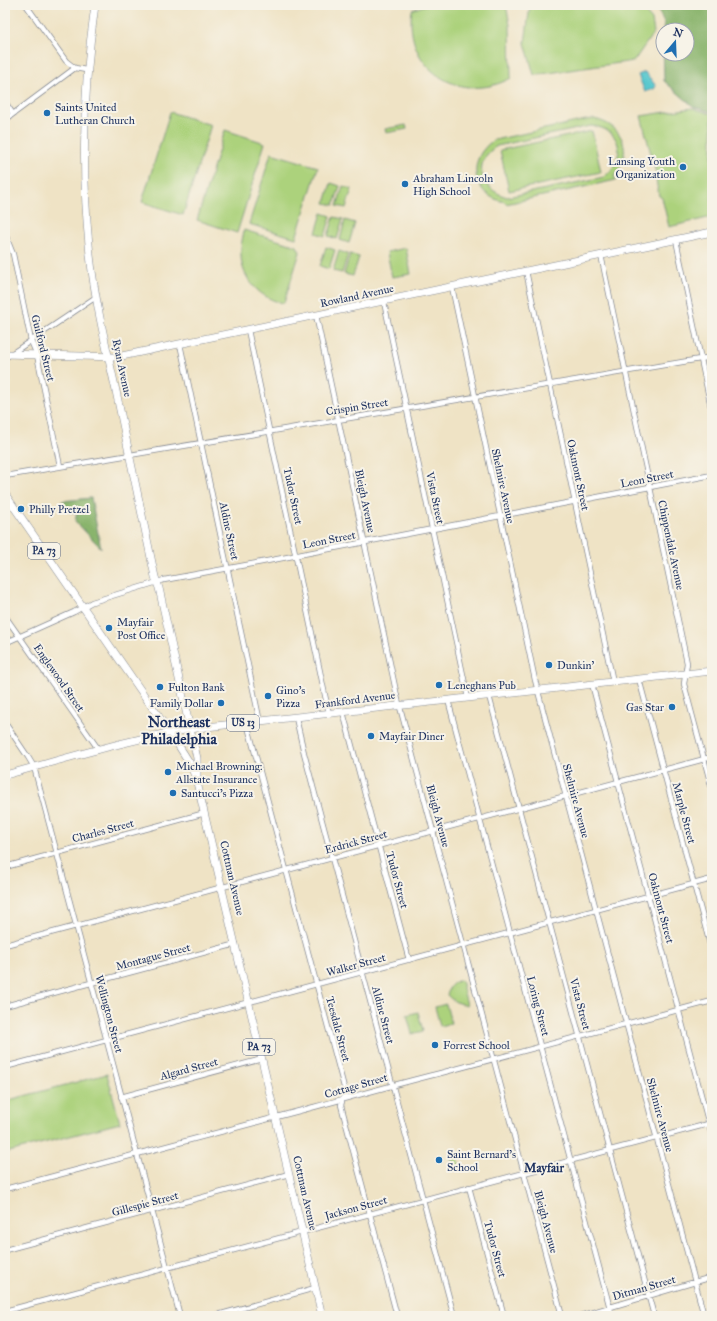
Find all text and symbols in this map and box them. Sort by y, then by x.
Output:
north arrow [655,22,695,62]
text: N [672,25,685,41]
place label: Saints United Lutheran Church [55,101,135,127]
marker: Saints United Lutheran Church [42,108,52,118]
place label: Lansing Youth Organization [608,155,675,181]
marker: Lansing Youth Organization [678,162,688,172]
place label: Abraham Lincoln High School [412,172,493,198]
marker: Abraham Lincoln High School [400,179,410,189]
street label: Rowland Avenue [319,282,395,310]
street label: Guilford Street [28,313,58,383]
street label: Ryan Avenue [110,338,135,398]
street label: Crispin Street [325,396,389,418]
street label: Oakmont Street [564,438,592,512]
street label: Shelmire Avenue [489,447,517,525]
street label: Tudor Street [281,466,305,526]
street label: Leon Street [619,467,675,491]
street label: Bleigh Avenue [352,468,378,534]
street label: Vista Street [423,470,447,525]
street label: Chippendale Avenue [655,499,687,591]
street label: Aldine Street [216,500,242,561]
place label: Philly Pretzel [29,503,89,516]
marker: Philly Pretzel [16,504,26,514]
street label: Leon Street [301,528,357,552]
road number: PA 73 [28,543,60,559]
place label: Mayfair Post Office [117,616,166,642]
marker: Mayfair Post Office [104,623,114,633]
street label: Englewood Street [31,641,87,715]
place label: Dunkin' [557,659,595,672]
marker: Dunkin' [544,660,554,670]
place label: Leneghans Pub [447,679,516,692]
marker: Leneghans Pub [434,680,444,690]
place label: Fulton Bank [168,681,226,694]
marker: Fulton Bank [155,682,165,692]
place label: Gino's Pizza [276,684,305,710]
street label: Frankford Avenue [314,689,396,711]
marker: Gino's Pizza [263,691,273,701]
place label: Family Dollar [150,697,214,710]
marker: Family Dollar [216,698,226,708]
place label: Gas Star [626,701,665,714]
marker: Gas Star [667,702,677,712]
district label: Northeast Philadelphia [141,713,217,749]
road number: US 13 [227,715,259,731]
place label: Mayfair Diner [379,730,445,743]
marker: Mayfair Diner [366,731,376,741]
place label: Michael Browning: Allstate Insurance [175,760,263,786]
street label: Shelmire Avenue [560,762,592,840]
marker: Michael Browning: Allstate Insurance [163,767,173,777]
street label: Marple Street [670,781,698,845]
street label: Bleigh Avenue [423,783,453,849]
place label: Santucci's Pizza [181,787,253,800]
marker: Santucci's Pizza [168,788,178,798]
street label: Charles Street [71,816,135,846]
street label: Erdrick Street [323,827,389,857]
street label: Cottman Avenue [217,839,247,917]
street label: Tudor Street [383,850,411,910]
street label: Oakmont Street [645,871,677,945]
street label: Montague Street [114,941,192,973]
street label: Walker Street [325,951,387,979]
street label: Wellington Street [92,974,126,1054]
street label: Loring Street [524,975,552,1038]
street label: Vista Street [567,976,593,1031]
street label: Aldine Street [369,984,397,1045]
street label: Teesdale Street [323,995,353,1063]
road number: PA 73 [243,1039,275,1055]
place label: Forrest School [443,1039,510,1052]
marker: Forrest School [430,1040,440,1050]
street label: Algard Street [158,1055,219,1083]
street label: Cottage Street [323,1071,389,1101]
street label: Shelmire Avenue [644,1076,676,1154]
place label: Saint Bernard's School [447,1148,516,1174]
street label: Cottman Avenue [290,1154,320,1232]
marker: Saint Bernard's School [434,1155,444,1165]
district label: Mayfair [524,1161,564,1176]
street label: Gillespie Street [110,1189,180,1219]
street label: Bleigh Avenue [531,1189,561,1255]
street label: Jackson Street [323,1193,389,1224]
street label: Tudor Street [481,1219,509,1279]
street label: Ditman Street [611,1273,677,1303]

